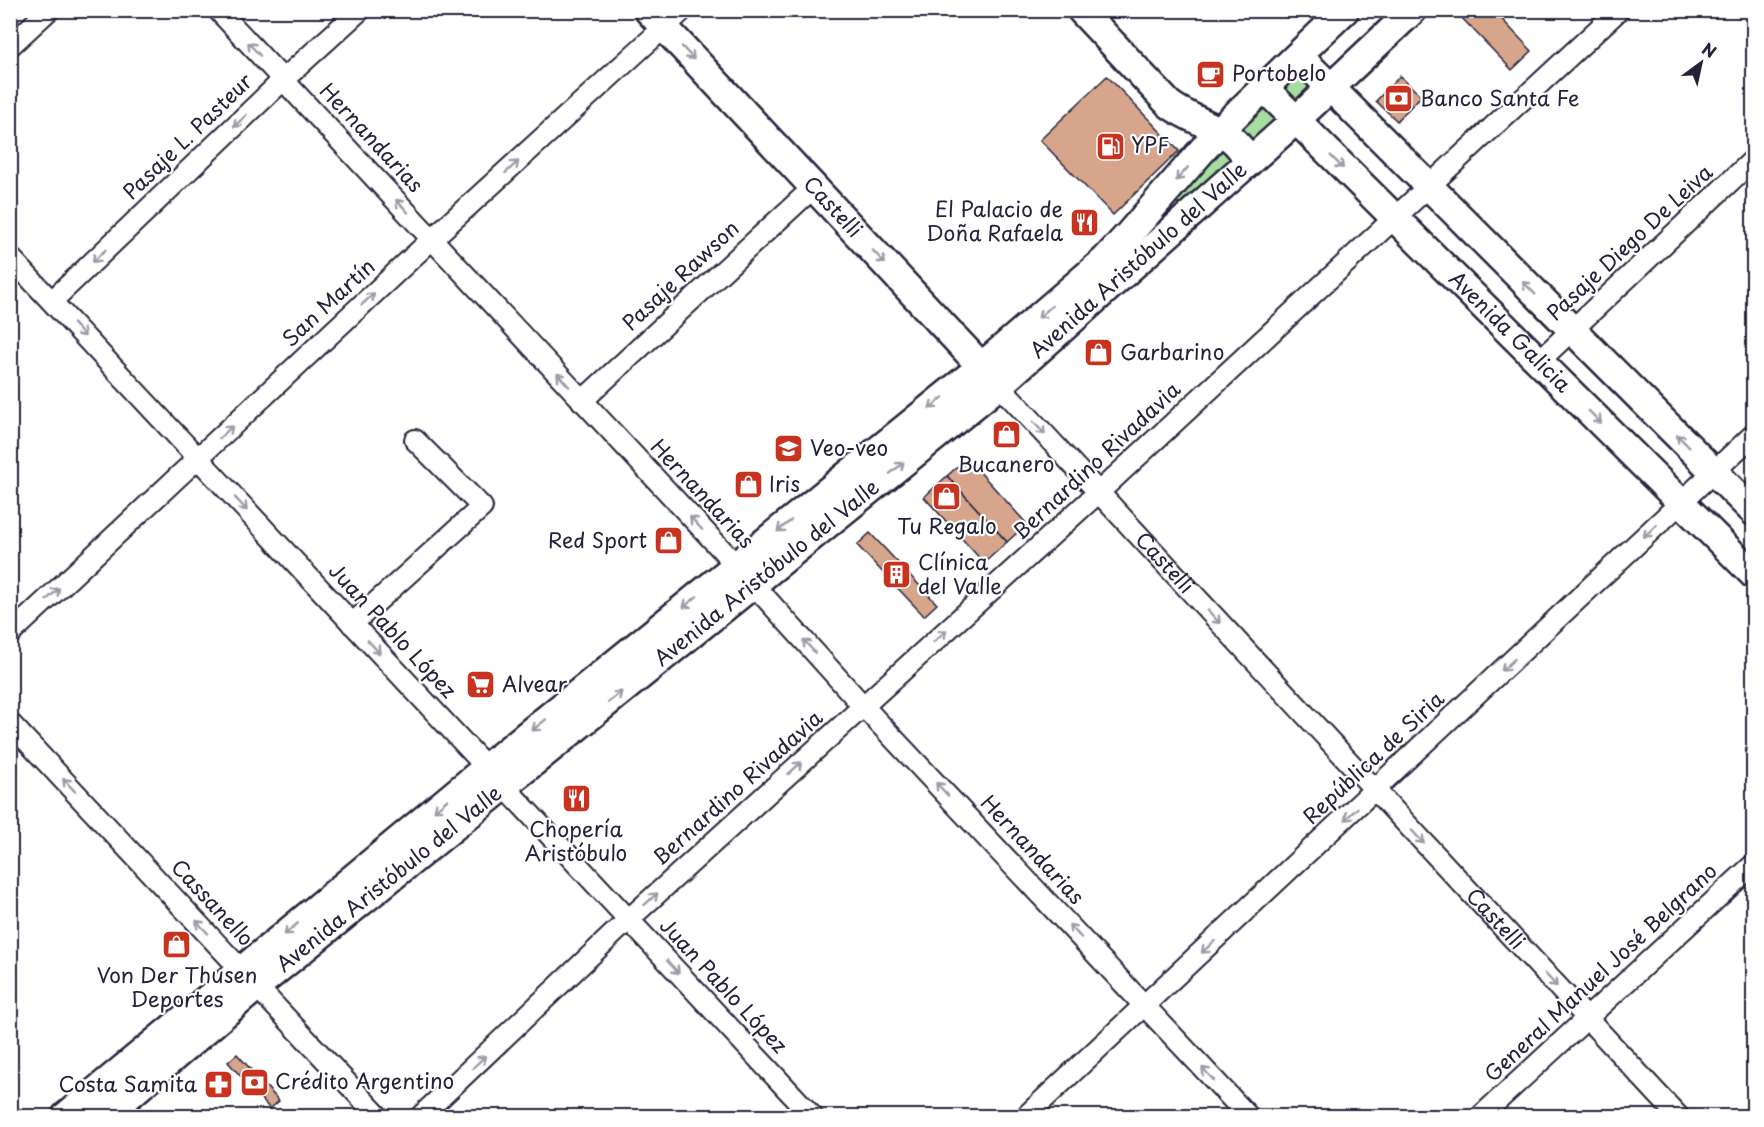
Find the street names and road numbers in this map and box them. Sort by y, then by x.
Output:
street label: Pasaje L. Pasteur [114,65,259,206]
street label: Hernandarias [313,75,432,199]
street label: Avenida Aristóbulo del Valle [1022,153,1253,365]
street label: Pasaje Diego De Leiva [1538,155,1719,327]
street label: Castelli [797,168,871,244]
street label: Pasaje Rawson [614,212,745,337]
street label: San Martín [274,250,381,353]
street label: Avenida Galicia [1443,263,1580,399]
street label: Bernardino Rivadavia [1005,373,1187,546]
street label: Hernandarias [644,431,763,555]
street label: Avenida Aristóbulo del Valle [646,470,885,673]
street label: Castelli [1129,524,1203,600]
street label: Juan Pablo López [322,555,465,705]
street label: República de Siria [1295,682,1451,831]
street label: Bernardino Rivadavia [644,701,829,872]
street label: Avenida Aristóbulo del Valle [268,776,507,979]
street label: Hernandarias [974,787,1093,911]
street label: Cassanello [165,851,262,952]
street label: General Manuel José Belgrano [1476,855,1723,1088]
street label: Castelli [1460,880,1534,956]
street label: Juan Pablo López [653,910,796,1060]

